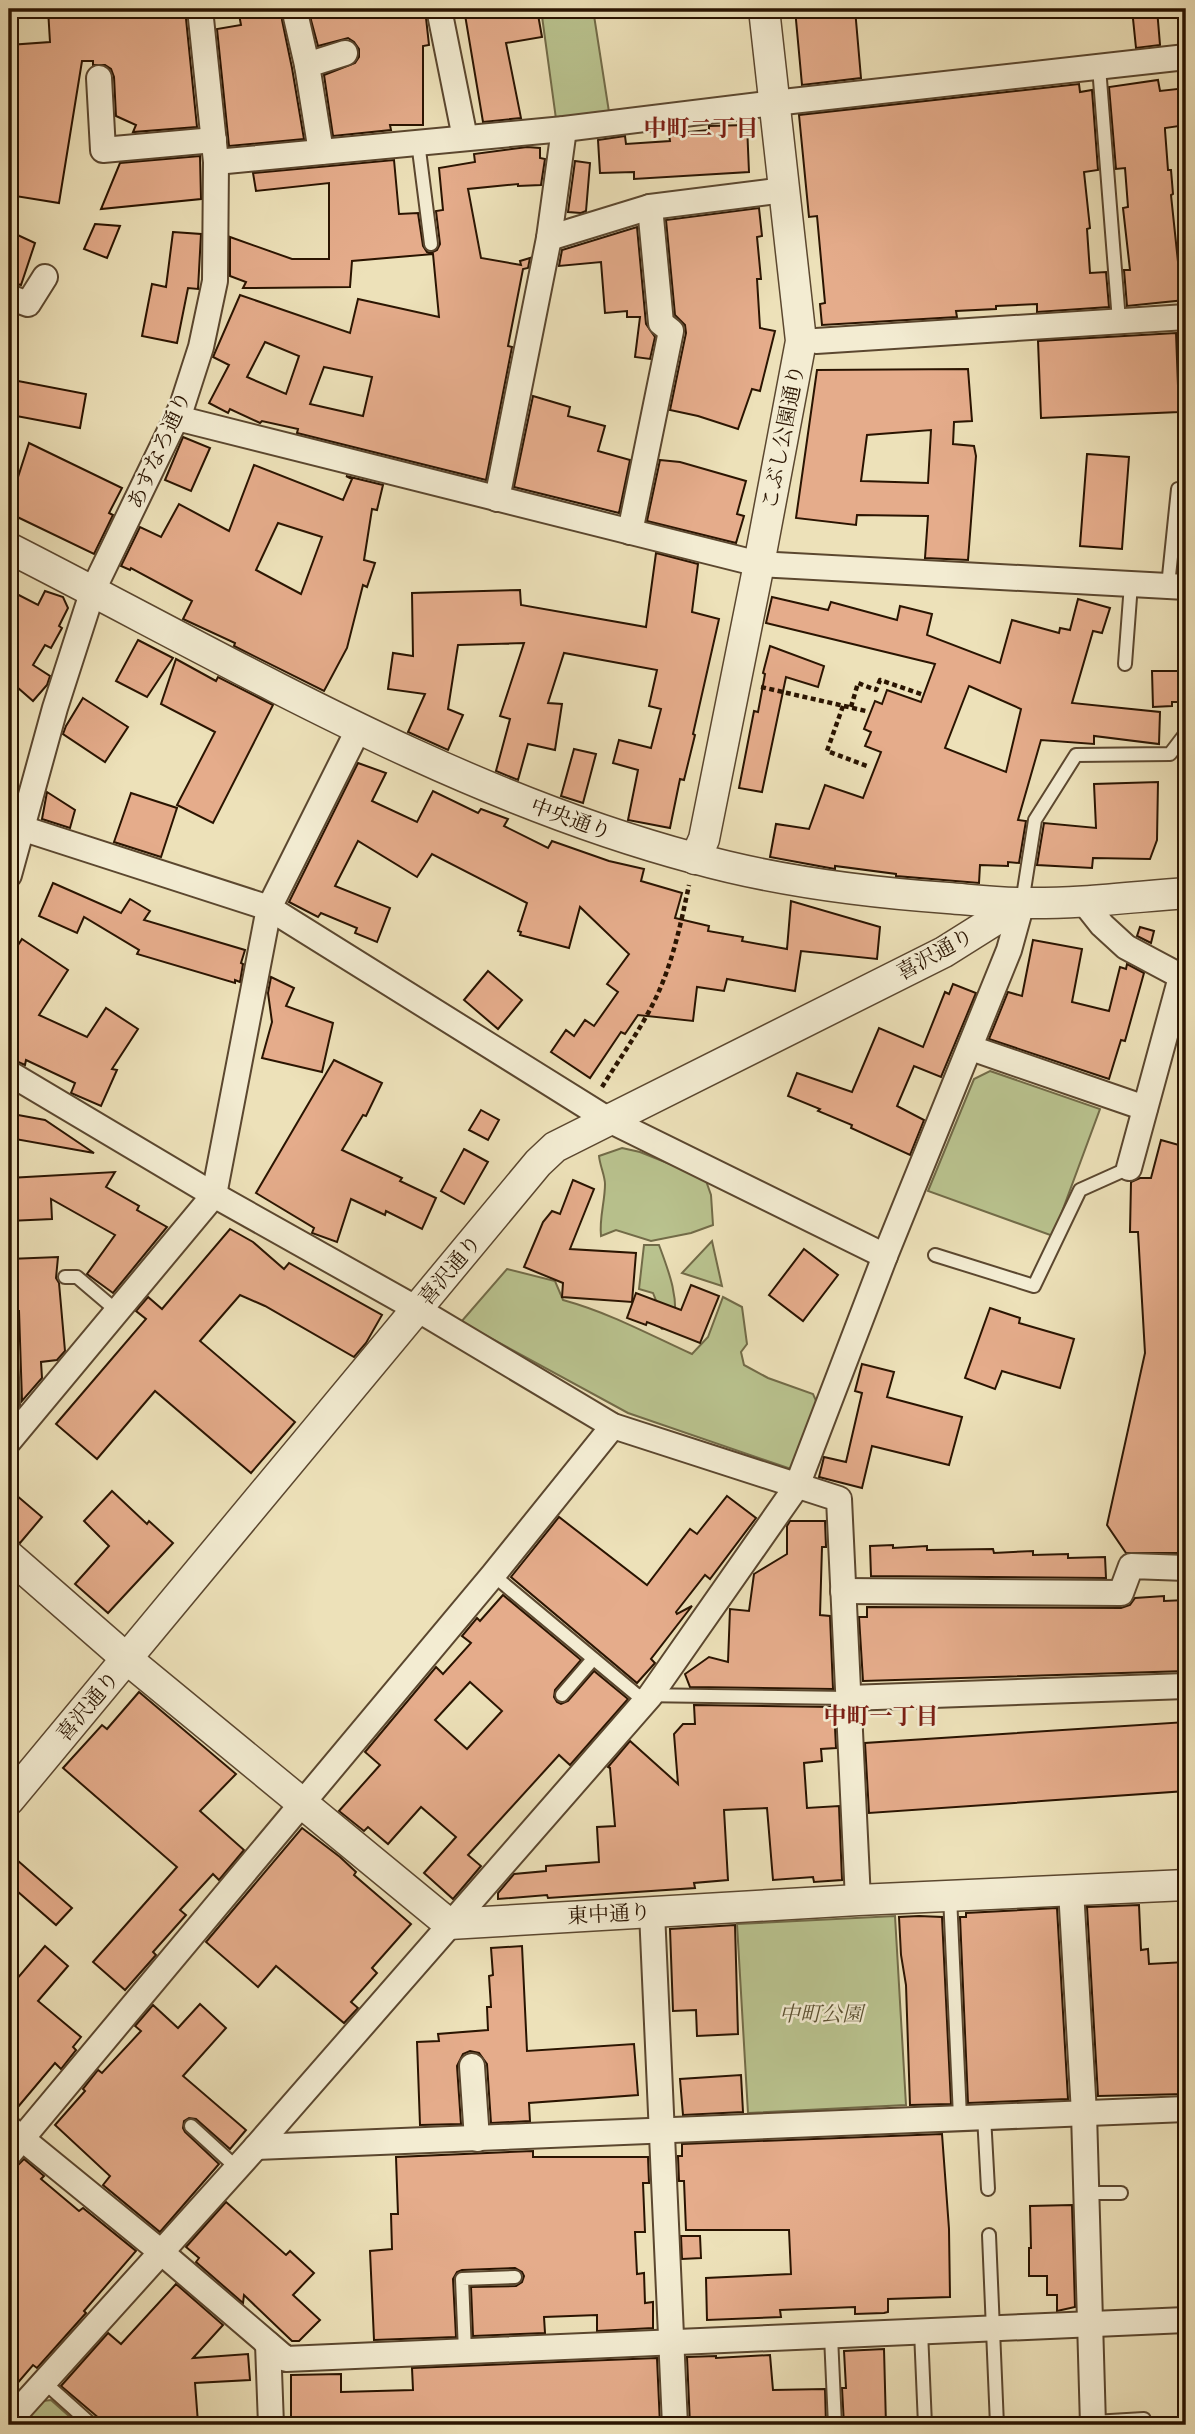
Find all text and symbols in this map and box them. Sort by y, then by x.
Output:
district label: 中町二丁目 [644,113,759,144]
street label: こぶし公園通り [755,362,811,512]
street label: あすなろ通り [121,387,197,513]
street label: 中央通り [527,791,615,847]
street label: 喜沢通り [891,921,979,987]
street label: 喜沢通り [412,1229,488,1311]
street label: 喜沢通り [50,1665,126,1747]
district label: 中町一丁目 [824,1701,939,1732]
street label: 東中通り [566,1898,652,1930]
park label: 中町公園 [779,2000,866,2028]

